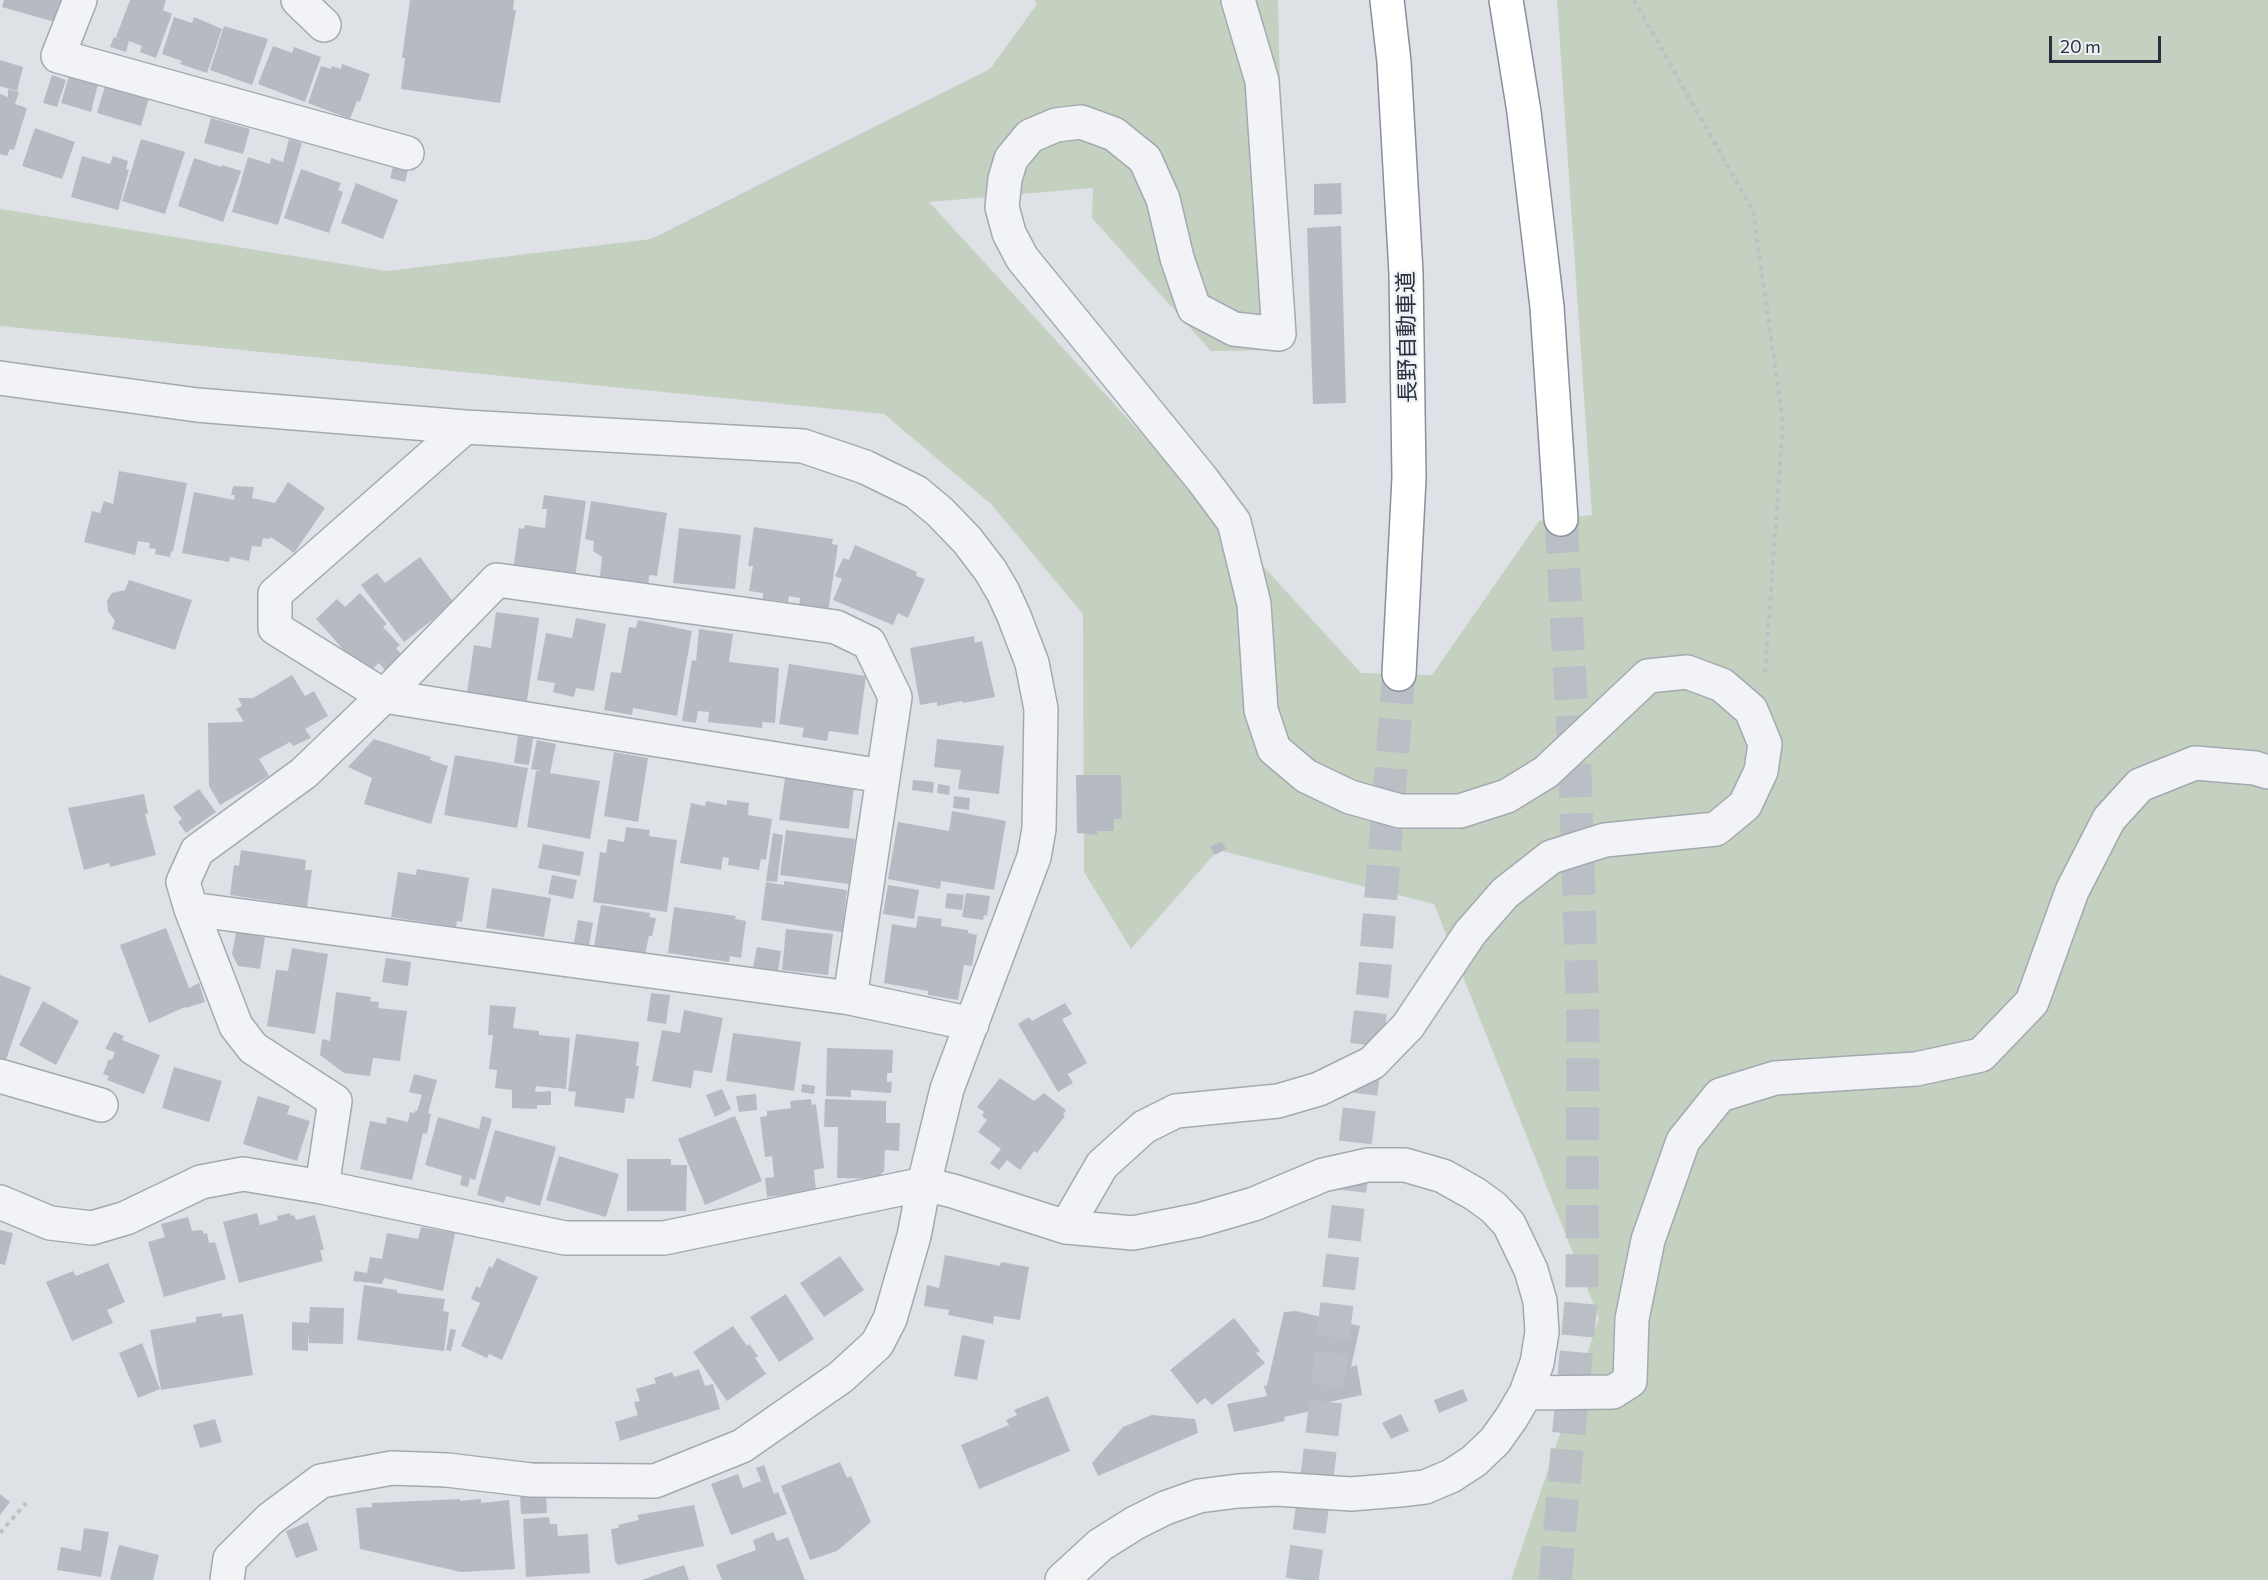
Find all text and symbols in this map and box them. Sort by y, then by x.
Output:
scale bar [2052,24,2164,62]
text: 20 m [2060,35,2101,57]
street label: 長野自動車道 [1393,271,1421,403]

